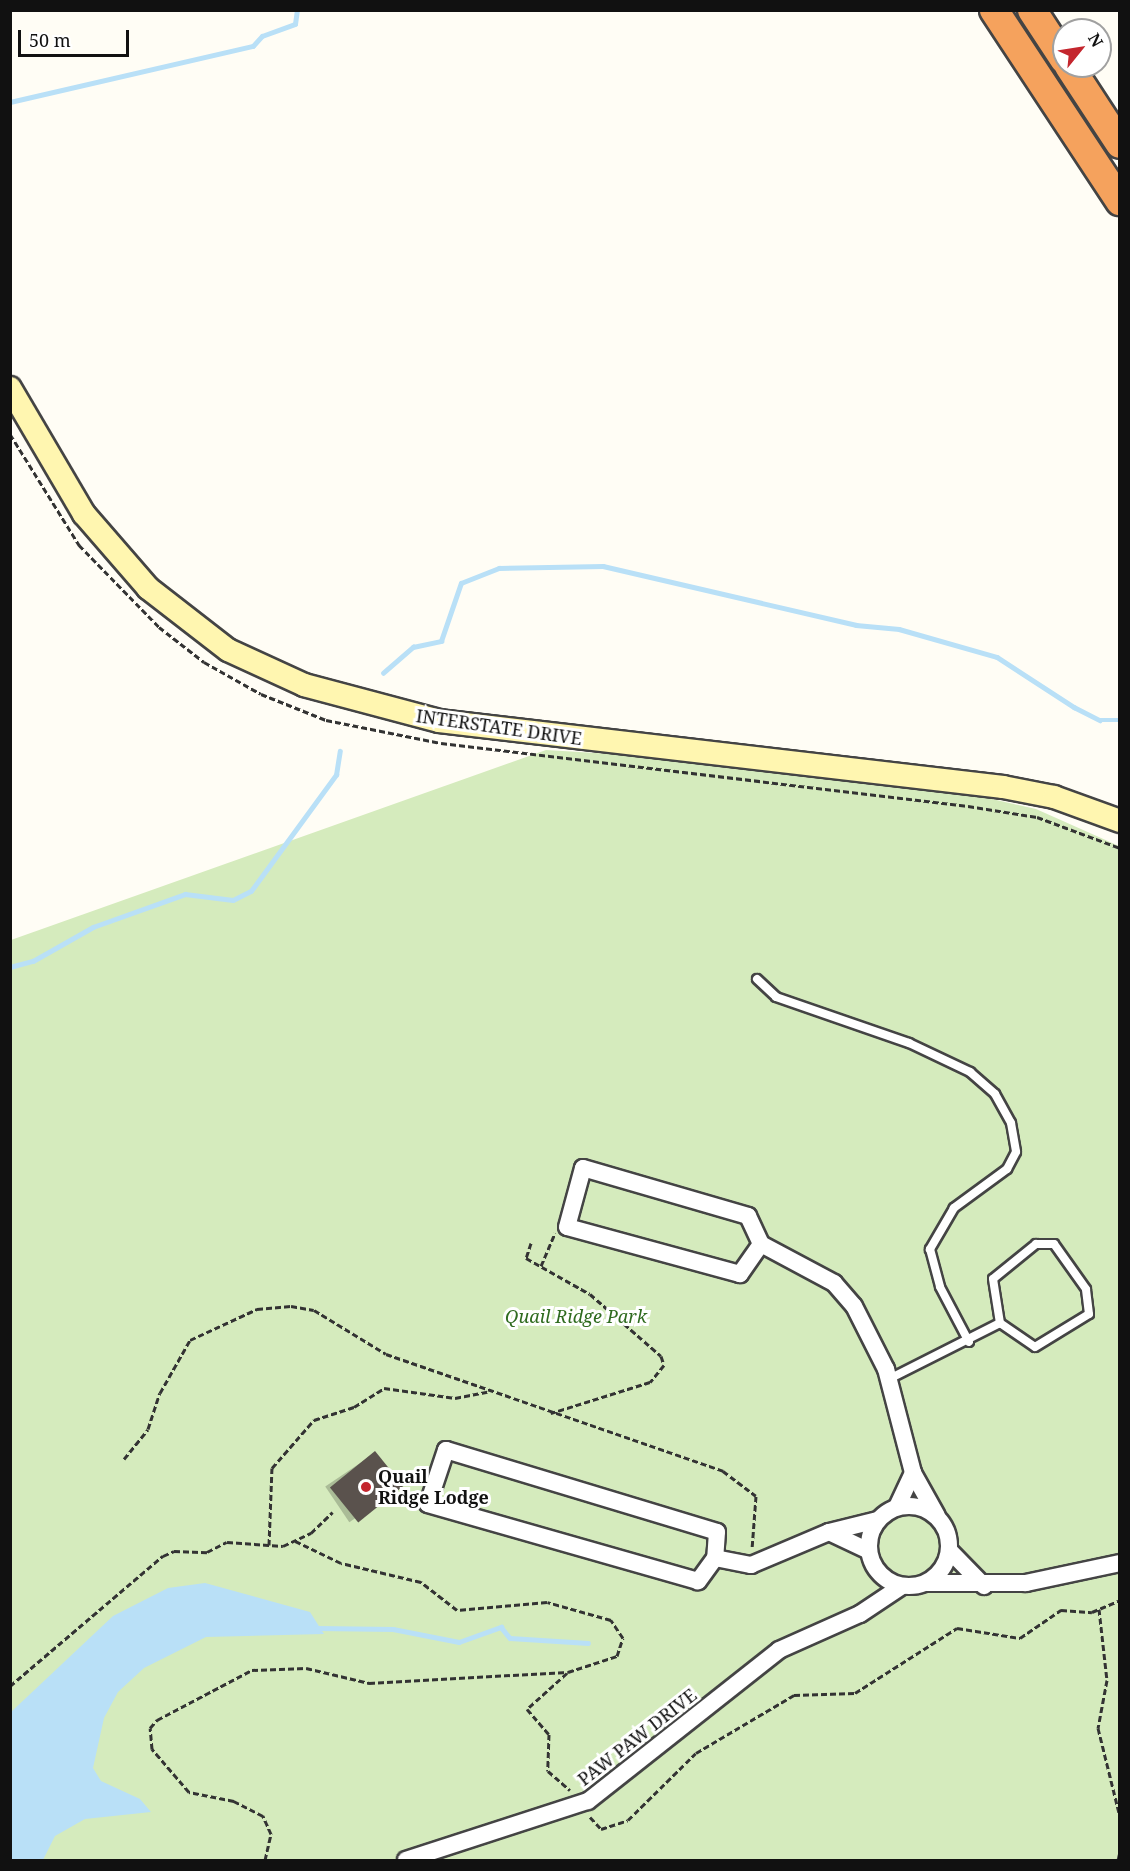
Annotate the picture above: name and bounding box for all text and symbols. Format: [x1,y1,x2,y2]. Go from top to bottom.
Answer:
scale bar [21,18,132,56]
north arrow [1052,18,1112,78]
text: 50 m [29,28,71,52]
text: N [1083,29,1109,51]
street label: INTERSTATE DRIVE [415,705,583,749]
park label: Quail Ridge Park [505,1305,647,1327]
place label: Quail Ridge Lodge [378,1466,489,1508]
marker: Quail Ridge Lodge [359,1480,373,1494]
street label: PAW PAW DRIVE [573,1684,701,1790]

